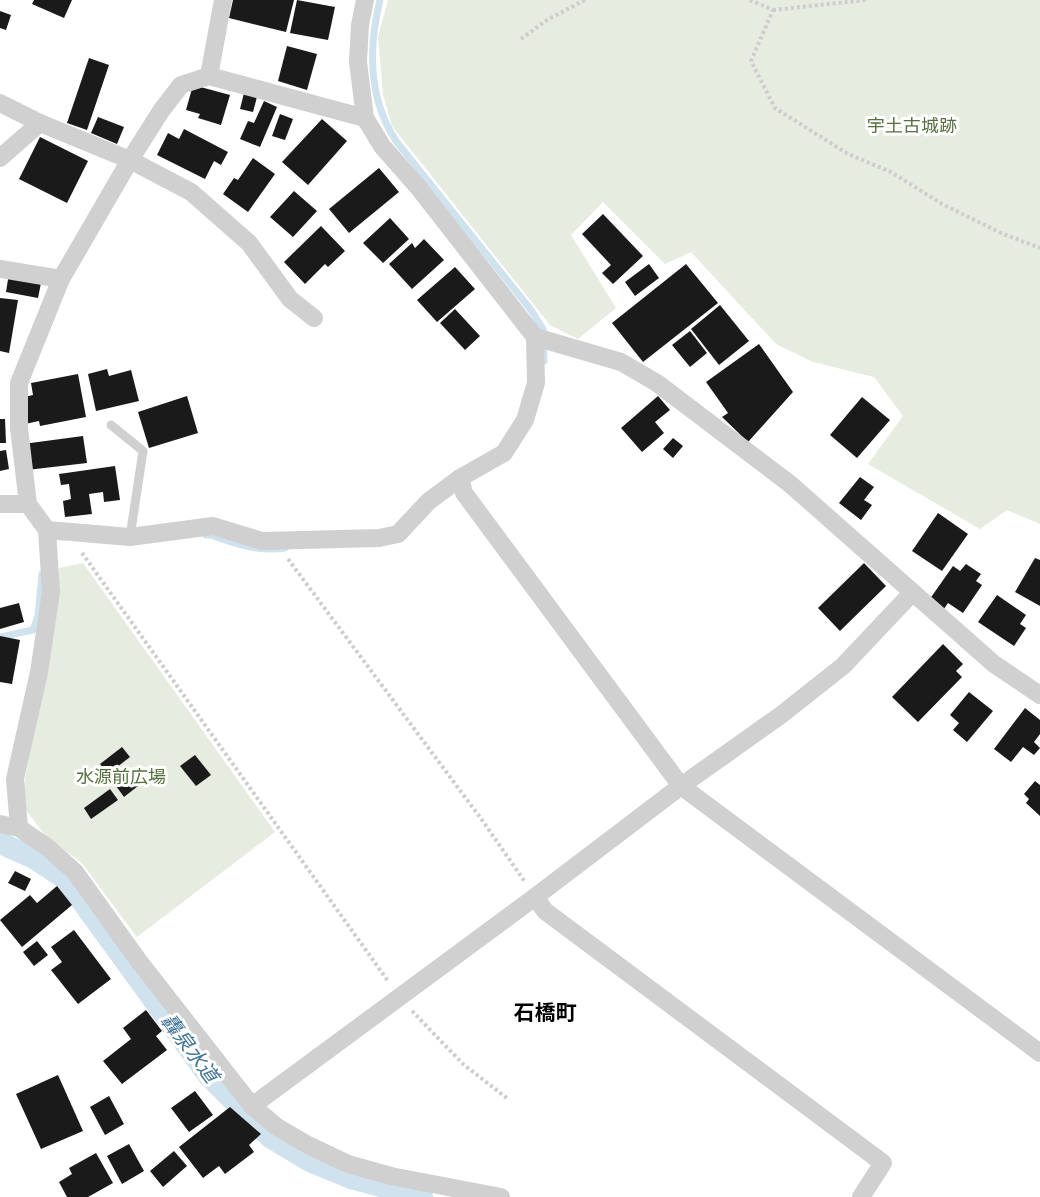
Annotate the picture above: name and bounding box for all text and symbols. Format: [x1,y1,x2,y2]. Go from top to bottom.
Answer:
park label: 宇土古城跡 [867,114,957,137]
park label: 水源前広場 [76,765,166,788]
district label: 石橋町 [514,999,577,1026]
water label: 轟泉水道 [156,1008,226,1090]

